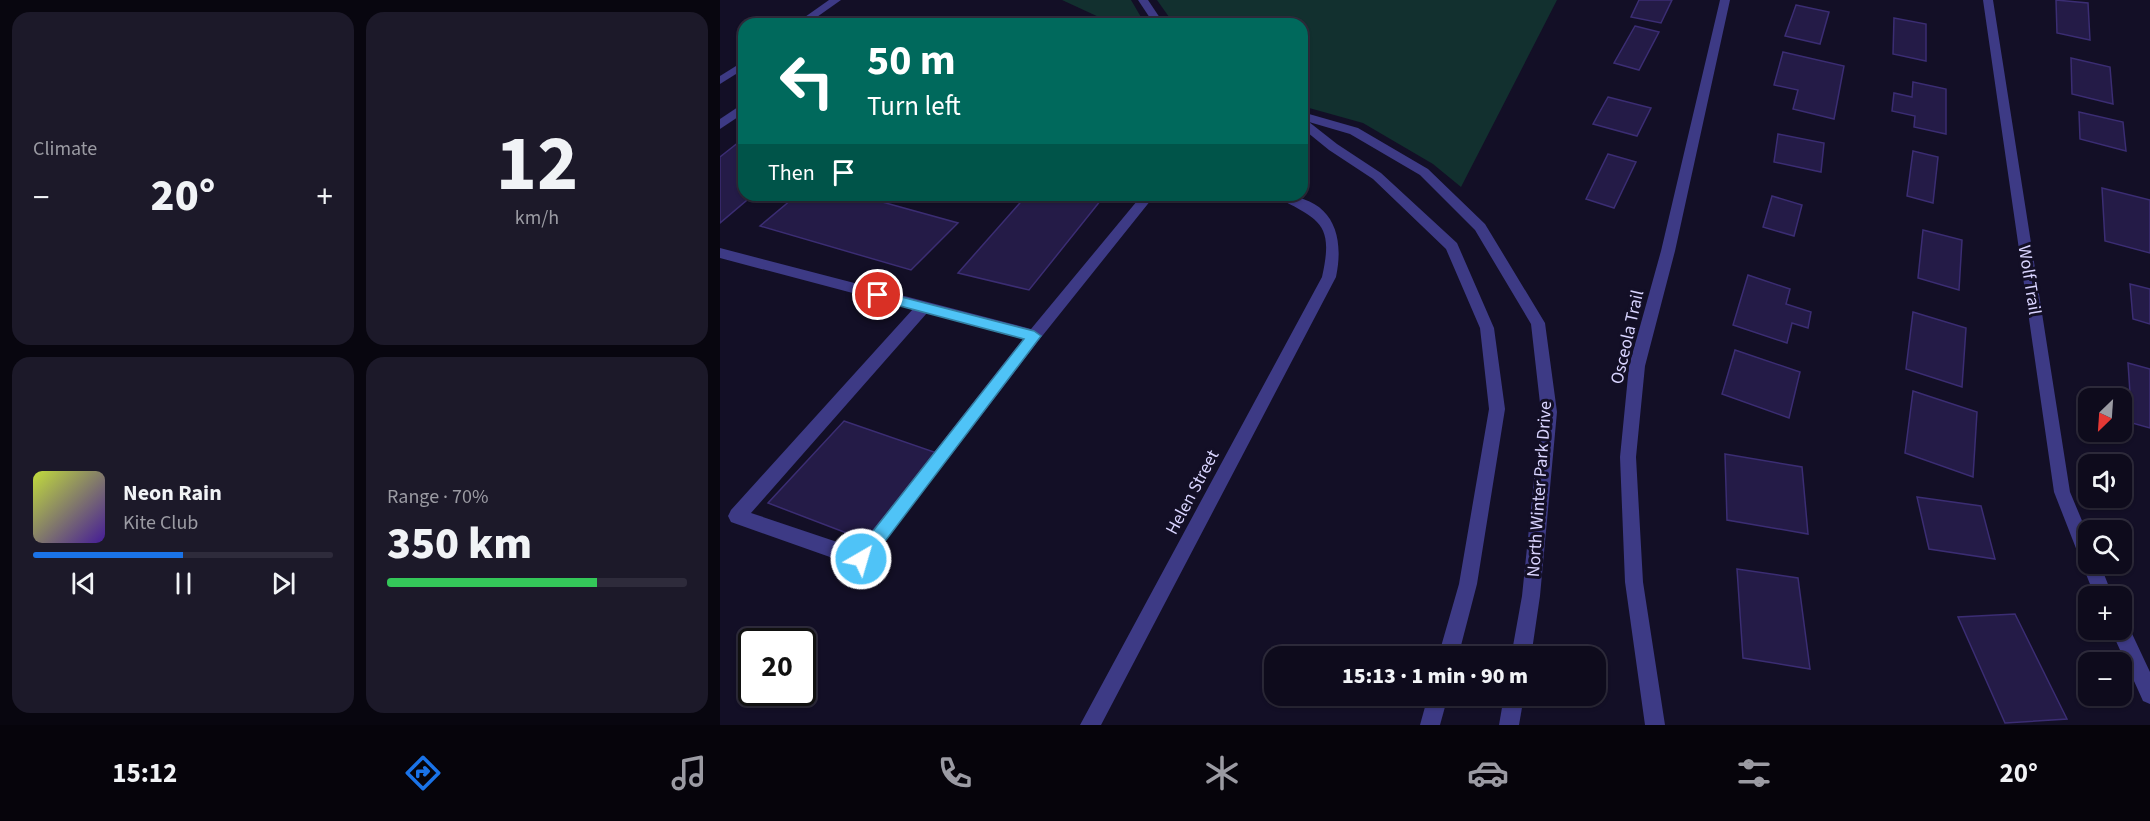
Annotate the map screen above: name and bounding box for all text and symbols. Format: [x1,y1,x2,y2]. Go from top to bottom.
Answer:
text: 50 m [867,31,956,91]
icon: left [768,42,846,120]
text: Turn left [867,87,961,126]
text: 12 [496,109,578,220]
text: Climate [33,135,97,163]
icon: arrive [827,156,860,189]
text: Then [768,157,815,189]
text: 20° [151,164,215,228]
text: − [33,174,49,221]
text: + [317,174,333,221]
text: km/h [515,204,559,232]
street label: Wolf Trail [2012,244,2047,317]
pin [852,269,903,320]
icon: arrive [861,278,894,311]
street label: Osceola Trail [1605,288,1650,387]
north arrow [2078,388,2132,442]
map controls [2078,388,2132,706]
street label: North Winter Park Drive [1521,400,1558,578]
street label: Helen Street [1160,445,1225,539]
button: sound [2078,454,2132,508]
text: Neon Rain [123,477,222,509]
text: Range · 70% [387,483,488,511]
text: Kite Club [123,509,198,537]
text: 350 km [387,512,532,576]
button: search [2078,520,2132,574]
position arrow [829,527,893,591]
icon: previous [67,567,100,600]
icon: pause [167,567,200,600]
icon: next [267,567,300,600]
button: + [2078,586,2132,640]
speed limit sign: 20 [738,628,816,706]
button: − [2078,652,2132,706]
text: 15:13 · 1 min · 90 m [1342,660,1528,692]
icon: directions [402,752,444,794]
icon: music [668,752,710,794]
icon: phone [934,752,976,794]
icon: climate [1201,752,1243,794]
icon: car [1467,752,1509,794]
icon: filters [1733,752,1775,794]
text: 15:12 [112,754,177,793]
text: 20° [1999,754,2038,793]

